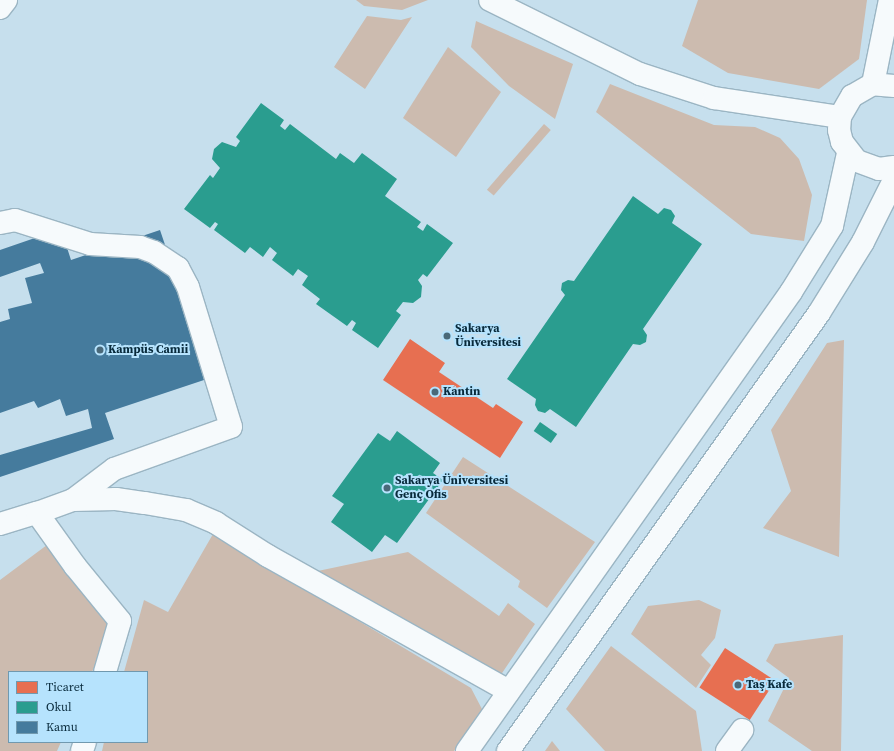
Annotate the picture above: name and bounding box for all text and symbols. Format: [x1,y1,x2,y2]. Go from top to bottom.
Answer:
place label: Sakarya Üniversitesi [455,322,521,350]
marker: Sakarya Üniversitesi [442,331,452,341]
place label: Kampüs Camii [108,343,188,357]
marker: Kampüs Camii [95,345,105,355]
place label: Kantin [443,385,480,399]
marker: Kantin [430,387,440,397]
place label: Sakarya Üniversitesi Genç Ofis [395,474,508,502]
marker: Sakarya Üniversitesi Genç Ofis [382,483,392,493]
legend [8,671,148,743]
place label: Taş Kafe [746,678,792,692]
text: Ticaret [46,679,84,695]
marker: Taş Kafe [733,680,743,690]
text: Okul [46,699,72,715]
text: Kamu [46,719,78,735]

